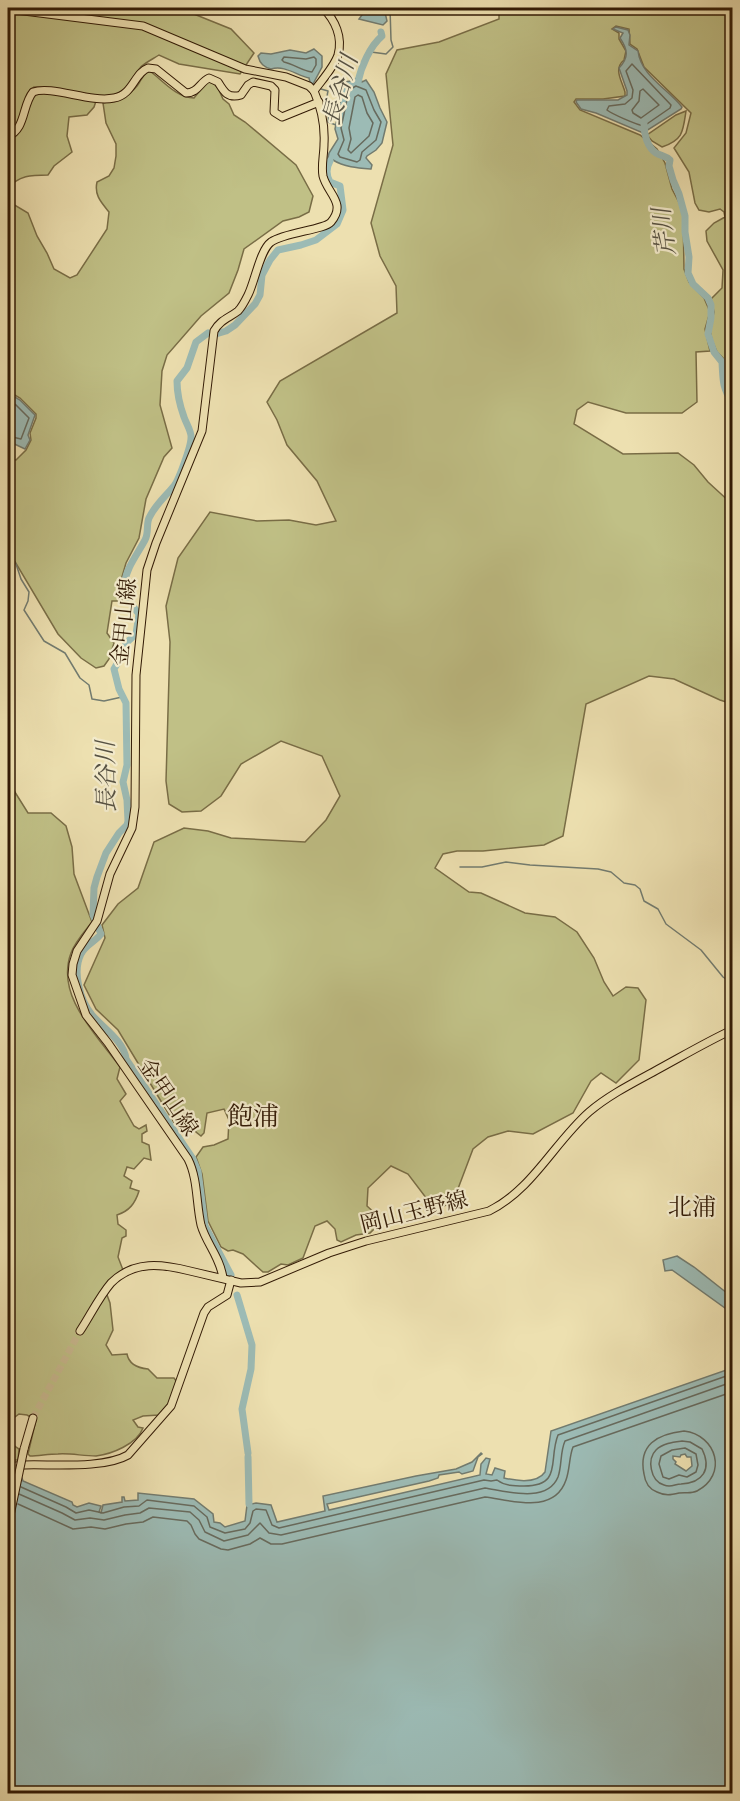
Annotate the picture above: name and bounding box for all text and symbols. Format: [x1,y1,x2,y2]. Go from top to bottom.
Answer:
water label: 長谷川 [315,48,366,129]
water label: 芹川 [645,203,683,258]
street label: 金甲山線 [104,577,144,667]
water label: 長谷川 [89,738,123,813]
street label: 金甲山線 [131,1052,205,1142]
district label: 飽浦 [227,1099,279,1134]
street label: 岡山玉野線 [357,1184,471,1240]
district label: 北浦 [668,1191,716,1223]

